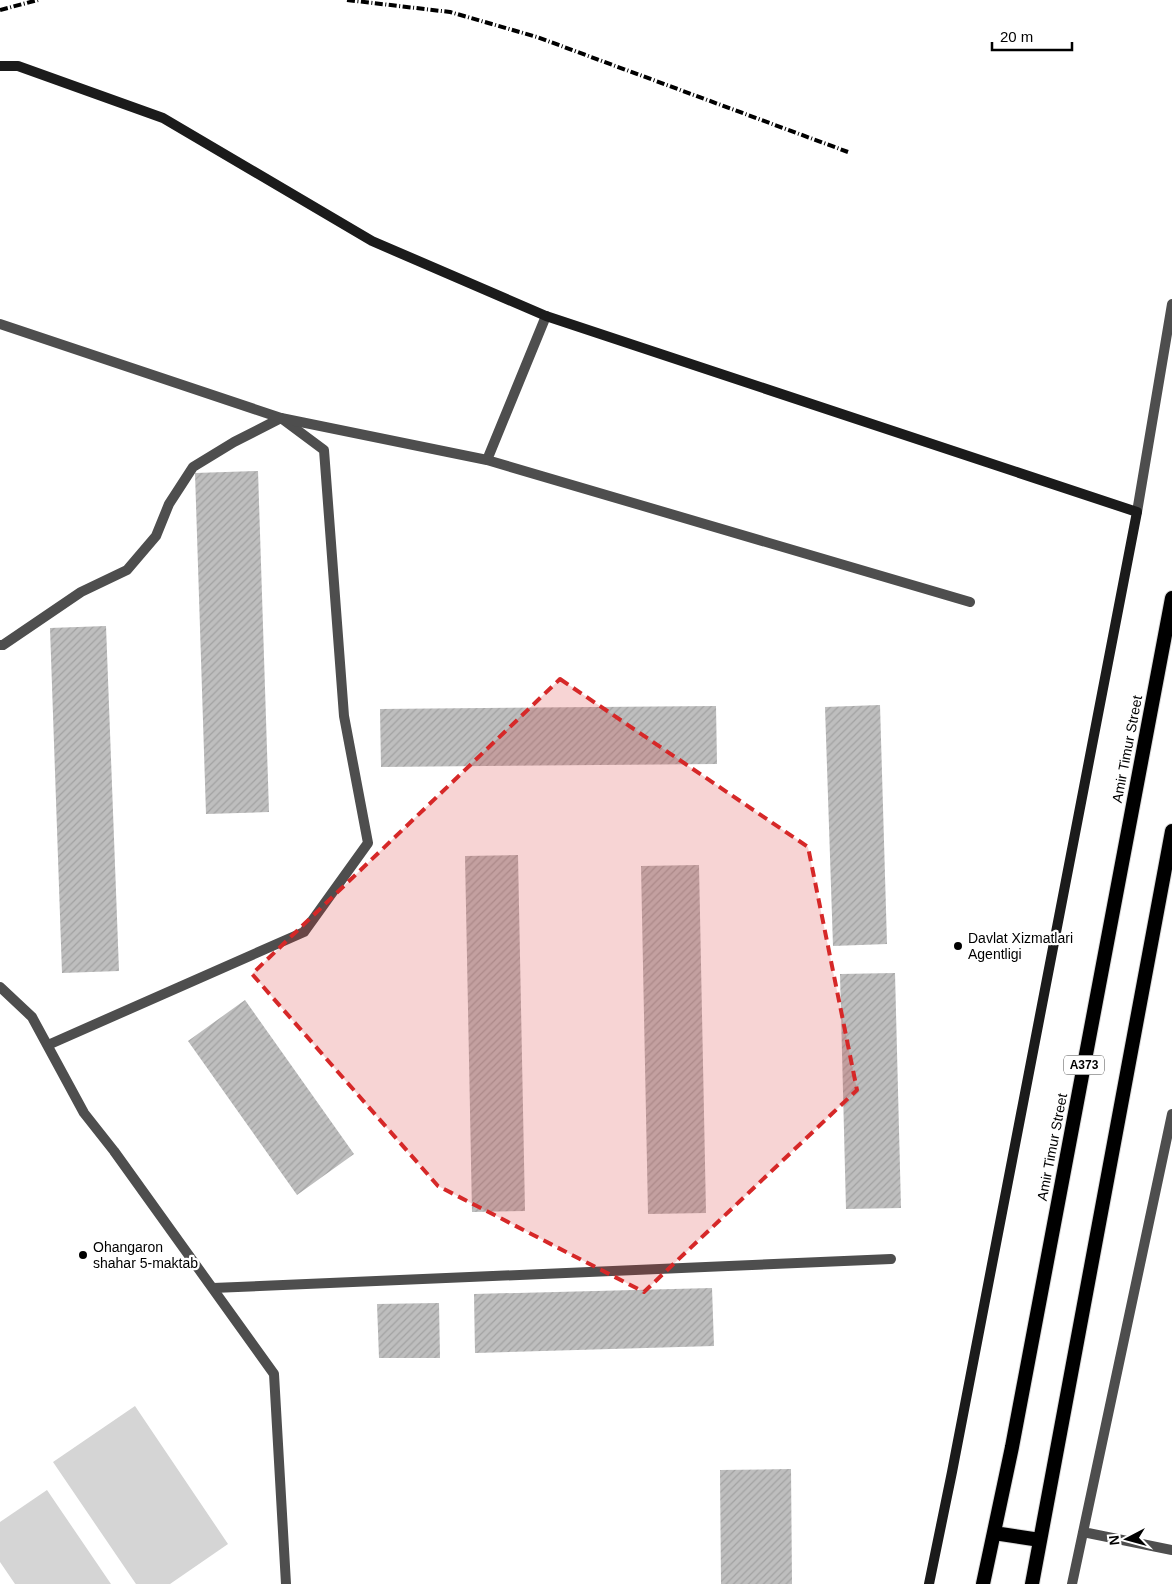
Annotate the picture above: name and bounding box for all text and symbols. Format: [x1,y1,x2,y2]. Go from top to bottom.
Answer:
scale bar [992,20,1072,52]
text: 20 m [1000,28,1033,45]
street label: Amir Timur Street [1109,694,1145,804]
place label: Davlat Xizmatlari Agentligi [968,930,1073,962]
marker: Davlat Xizmatlari Agentligi [952,940,964,952]
road number: A373 [1064,1056,1104,1074]
street label: Amir Timur Street [1034,1092,1070,1202]
place label: Ohangaron shahar 5-maktab [93,1239,198,1271]
marker: Ohangaron shahar 5-maktab [77,1249,89,1261]
north arrow [1102,1514,1152,1564]
text: N [1106,1534,1123,1546]

